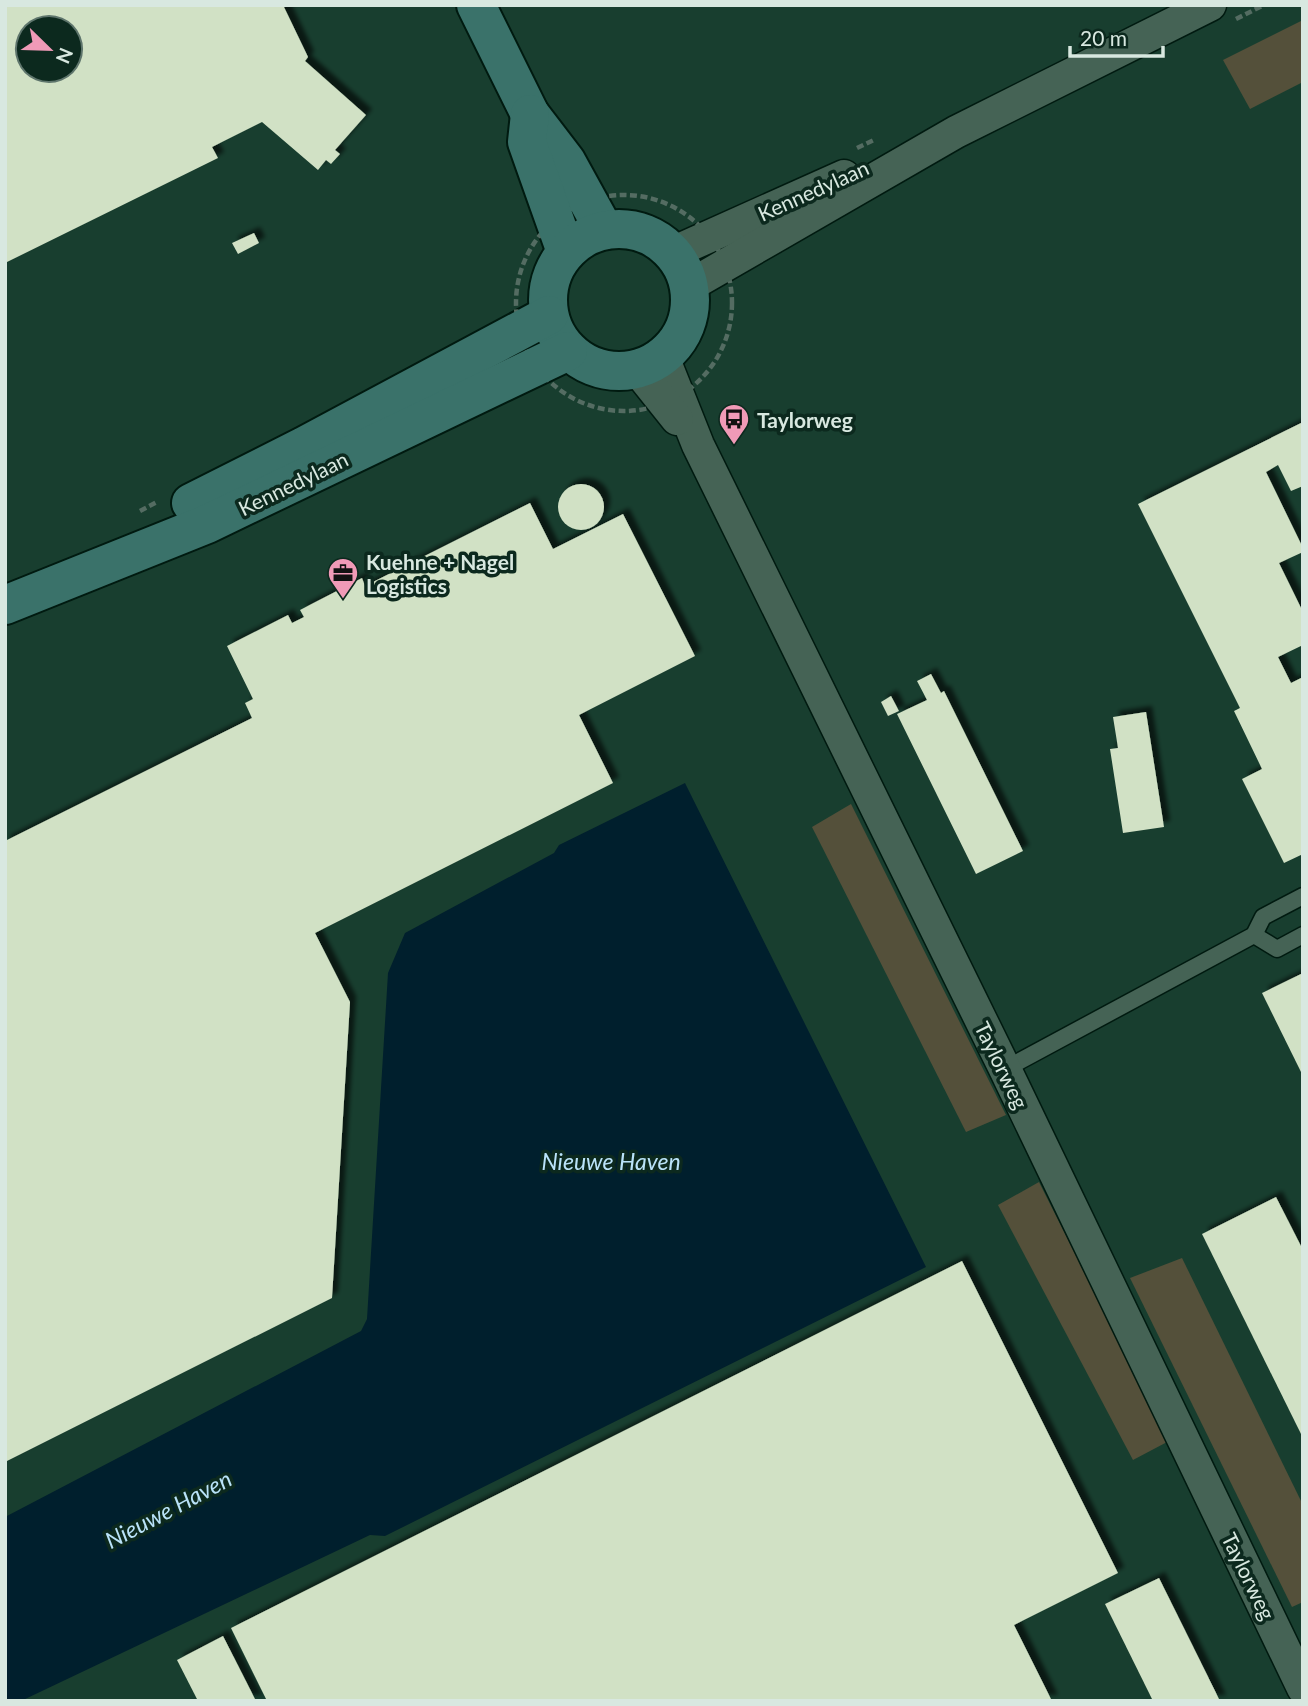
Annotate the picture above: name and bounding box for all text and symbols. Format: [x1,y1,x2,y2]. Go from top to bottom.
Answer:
north arrow [14,14,84,84]
scale bar [1070,14,1163,58]
text: 20 m [1080,25,1127,50]
text: N [52,45,79,67]
street label: Kennedylaan [754,154,872,226]
bus stop icon: Taylorweg [717,402,751,446]
place label: Taylorweg [757,407,853,432]
street label: Kennedylaan [234,446,352,520]
place label: Kuehne + Nagel Logistics [366,549,514,598]
office icon: Kuehne + Nagel Logistics [326,556,360,600]
street label: Taylorweg [970,1017,1034,1113]
water label: Nieuwe Haven [541,1147,681,1175]
water label: Nieuwe Haven [100,1464,236,1554]
street label: Taylorweg [1217,1528,1281,1624]

